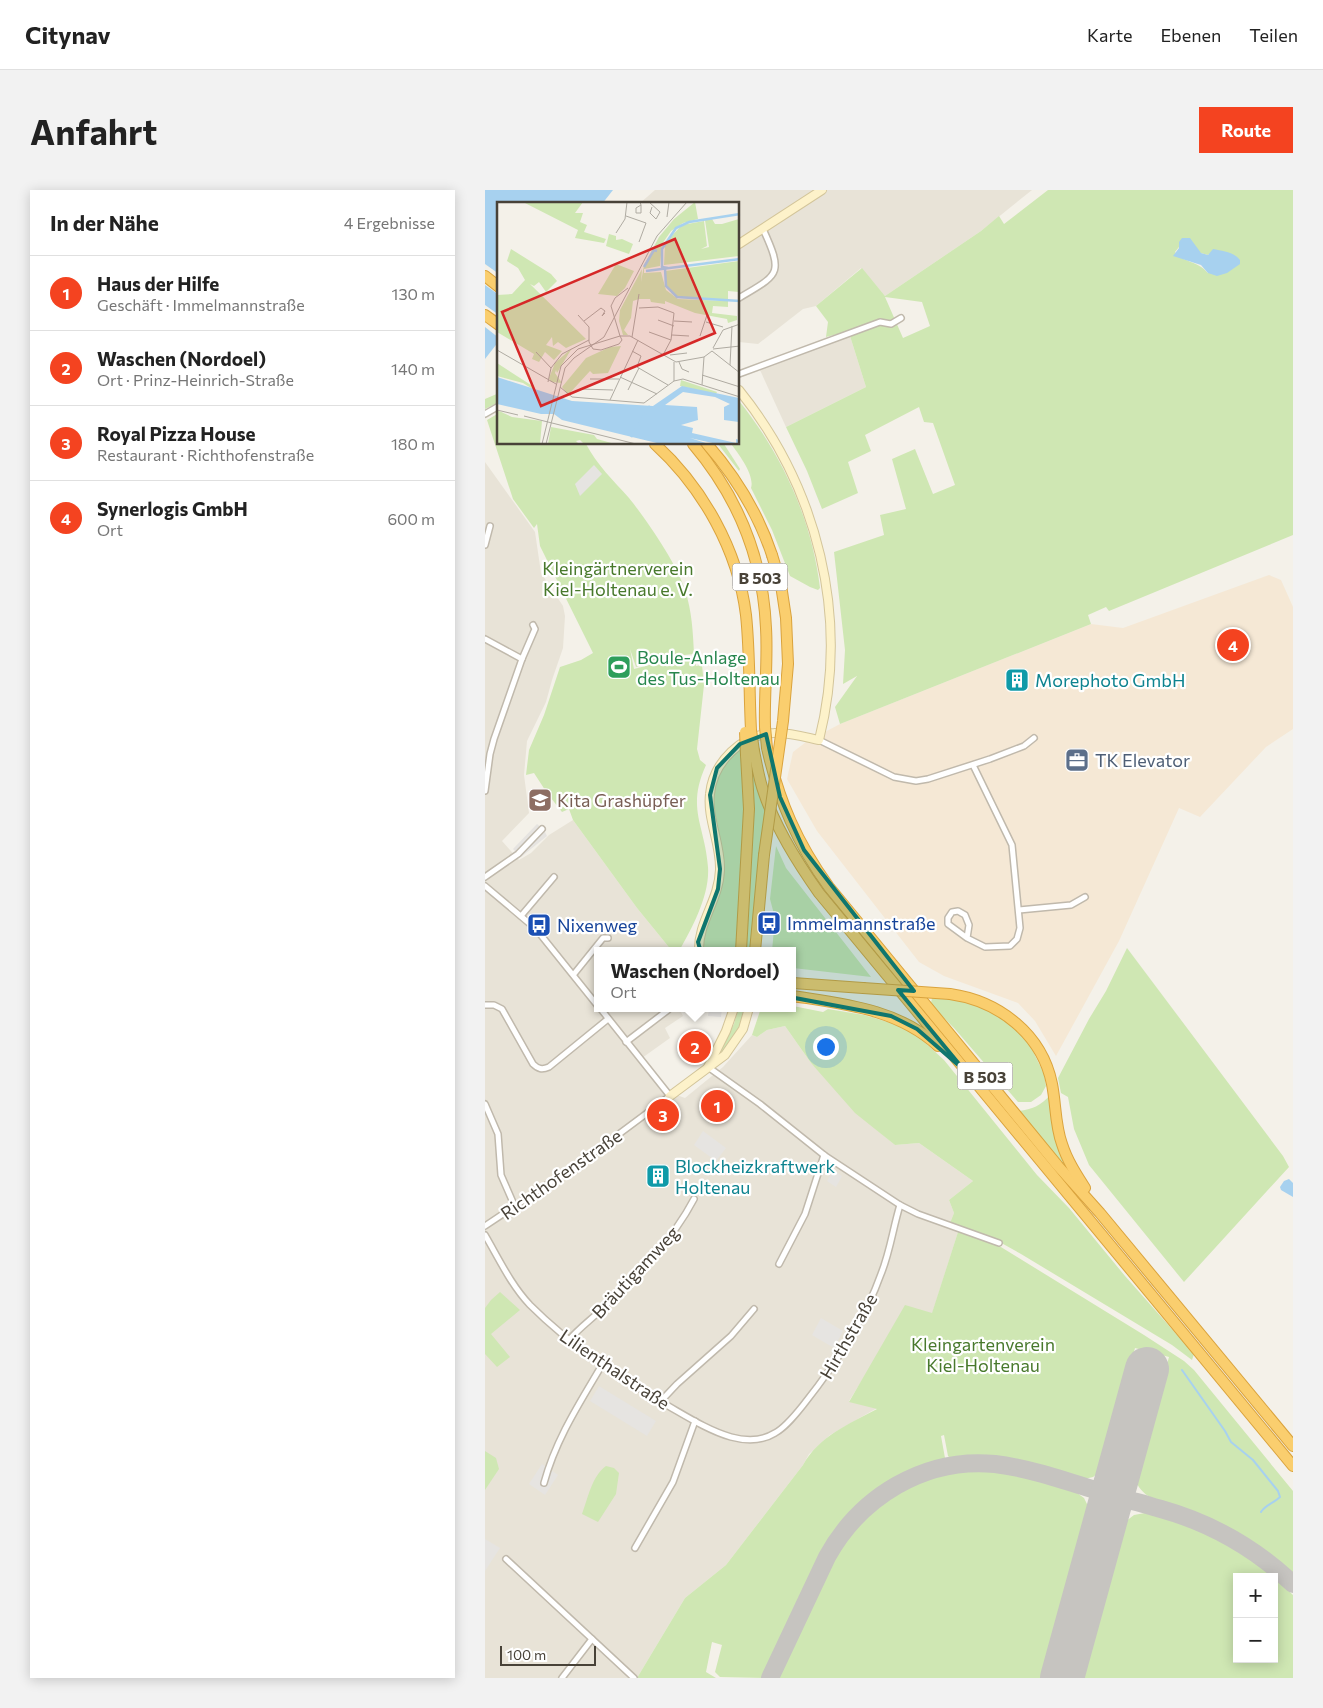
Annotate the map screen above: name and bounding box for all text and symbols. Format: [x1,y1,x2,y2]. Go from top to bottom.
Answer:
text: Citynav [25,20,111,49]
text: Karte [1087,24,1132,46]
text: Ebenen [1160,24,1221,46]
text: Teilen [1249,24,1298,46]
button: Route [1199,107,1293,153]
text: Anfahrt [30,109,157,152]
inset map [497,202,740,445]
text: In der Nähe [50,210,159,235]
text: 4 Ergebnisse [344,213,435,232]
text: Haus der Hilfe [97,272,219,295]
text: 1 [62,284,70,303]
text: 130 m [392,284,435,303]
text: Geschäft · Immelmannstraße [97,295,305,314]
text: Waschen (Nordoel) [97,347,266,370]
text: 2 [61,359,71,378]
text: 140 m [391,359,435,378]
text: Ort · Prinz-Heinrich-Straße [97,370,294,389]
text: Royal Pizza House [97,422,256,445]
text: 3 [61,434,71,453]
text: 180 m [391,434,435,453]
text: Restaurant · Richthofenstraße [97,445,314,464]
text: Synerlogis GmbH [97,497,248,520]
text: 4 [61,509,71,528]
text: 600 m [387,509,435,528]
text: Ort [97,520,123,539]
park label: Kleingärtnerverein Kiel-Holtenau e. V. [542,557,694,600]
road number: B 503 [733,564,787,591]
pin: 4 [1217,626,1249,664]
place label: Boule-Anlage des Tus-Holtenau [637,646,780,689]
sports icon: Boule-Anlage des Tus-Holtenau [606,654,632,680]
building icon: Morephoto GmbH [1004,667,1030,693]
place label: Morephoto GmbH [1035,669,1185,691]
office icon: TK Elevator [1064,747,1090,773]
place label: TK Elevator [1095,749,1190,771]
school or university icon: Kita Grashüpfer [527,787,553,813]
place label: Kita Grashüpfer [557,789,686,811]
bus stop icon: Immelmannstraße [756,910,782,936]
bus stop icon: Nixenweg [526,912,552,938]
place label: Immelmannstraße [787,912,936,934]
place label: Nixenweg [557,914,638,936]
popup [594,947,796,1012]
text: Waschen (Nordoel) [611,959,780,982]
text: Ort [611,982,637,1001]
pin: 2 [679,1028,711,1066]
your location [813,1034,839,1060]
road number: B 503 [957,1062,1013,1089]
pin: 1 [701,1087,733,1125]
pin: 3 [647,1096,679,1134]
street label: Richthofenstraße [496,1124,626,1224]
place label: Blockheizkraftwerk Holtenau [675,1155,835,1198]
building icon: Blockheizkraftwerk Holtenau [645,1163,671,1189]
street label: Bräutigamweg [587,1221,683,1323]
street label: Hirthstraße [815,1289,881,1383]
street label: Lilienthalstraße [556,1324,674,1414]
park label: Kleingartenverein Kiel-Holtenau [911,1333,1055,1376]
map controls [1233,1573,1278,1663]
button: + [1233,1573,1278,1618]
button: − [1233,1618,1278,1663]
scale bar [500,1643,596,1666]
text: 100 m [507,1646,546,1663]

